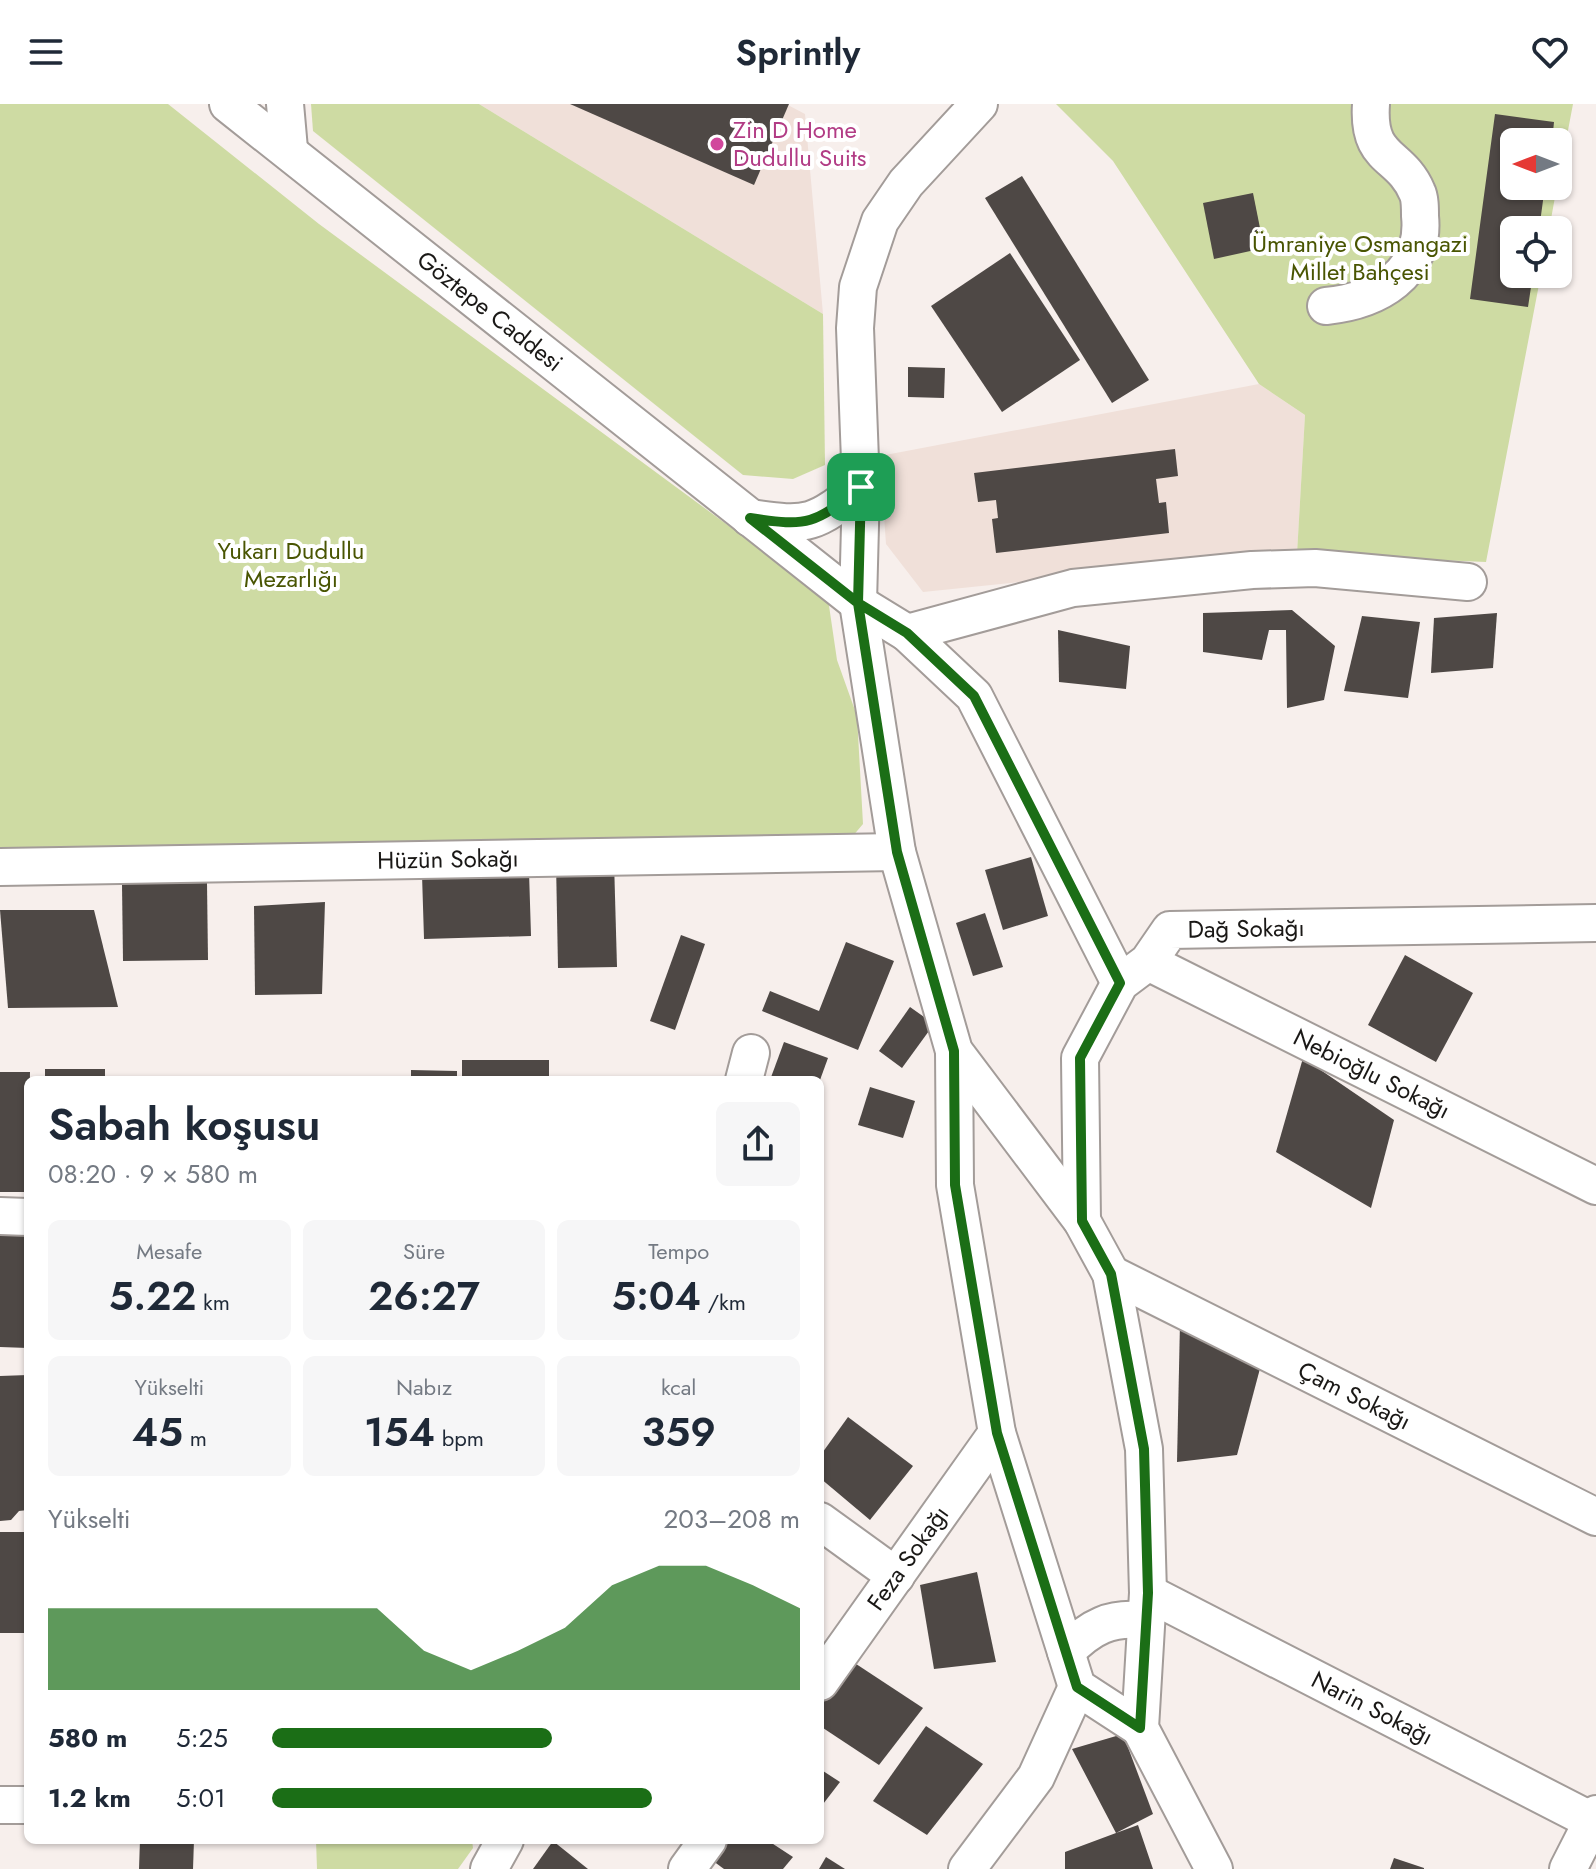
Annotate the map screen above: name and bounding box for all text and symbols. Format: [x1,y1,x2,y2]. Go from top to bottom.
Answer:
text: Sprintly [736,26,860,78]
icon: menu [24,30,68,74]
icon: heart [1528,30,1572,74]
place label: Zin D Home Dudullu Suits [733,112,866,175]
north arrow [1500,128,1572,200]
map controls [1500,128,1572,288]
marker: Zin D Home Dudullu Suits [708,135,726,153]
button: locate [1500,216,1572,288]
park label: Ümraniye Osmangazi Millet Bahçesi [1252,226,1468,289]
street label: Göztepe Caddesi [410,242,571,380]
pin [827,453,895,521]
icon: arrive [839,465,883,509]
park label: Yukarı Dudullu Mezarlığı [218,533,364,596]
street label: Hüzün Sokağı [377,840,519,878]
street label: Dağ Sokağı [1187,910,1305,947]
street label: Nebioğlu Sokağı [1287,1019,1456,1127]
text: Sabah koşusu [48,1093,320,1157]
button: share [716,1102,800,1186]
text: 08:20 · 9 × 580 m [48,1155,258,1193]
text: Mesafe [136,1235,202,1267]
text: Süre [403,1235,445,1267]
text: Tempo [648,1235,709,1267]
text: 5.22 [109,1267,196,1325]
text: 26:27 [368,1267,480,1325]
text: 5:04 [611,1267,701,1325]
text: km [196,1286,230,1318]
text: /km [701,1286,746,1318]
street label: Çam Sokağı [1292,1352,1417,1438]
text: Yükselti [134,1371,204,1403]
text: Nabız [396,1371,452,1403]
text: kcal [661,1371,696,1403]
text: 45 [132,1403,183,1461]
text: 154 [364,1403,435,1461]
text: 359 [642,1403,716,1461]
text: m [183,1422,207,1454]
text: bpm [435,1422,484,1454]
street label: Feza Sokağı [858,1498,957,1617]
text: Yükselti [48,1500,131,1538]
text: 203–208 m [663,1500,800,1538]
street label: Narin Sokağı [1305,1662,1439,1754]
text: 580 m [48,1719,127,1757]
text: 5:25 [176,1719,228,1757]
text: 1.2 km [48,1779,131,1817]
text: 5:01 [176,1779,226,1817]

